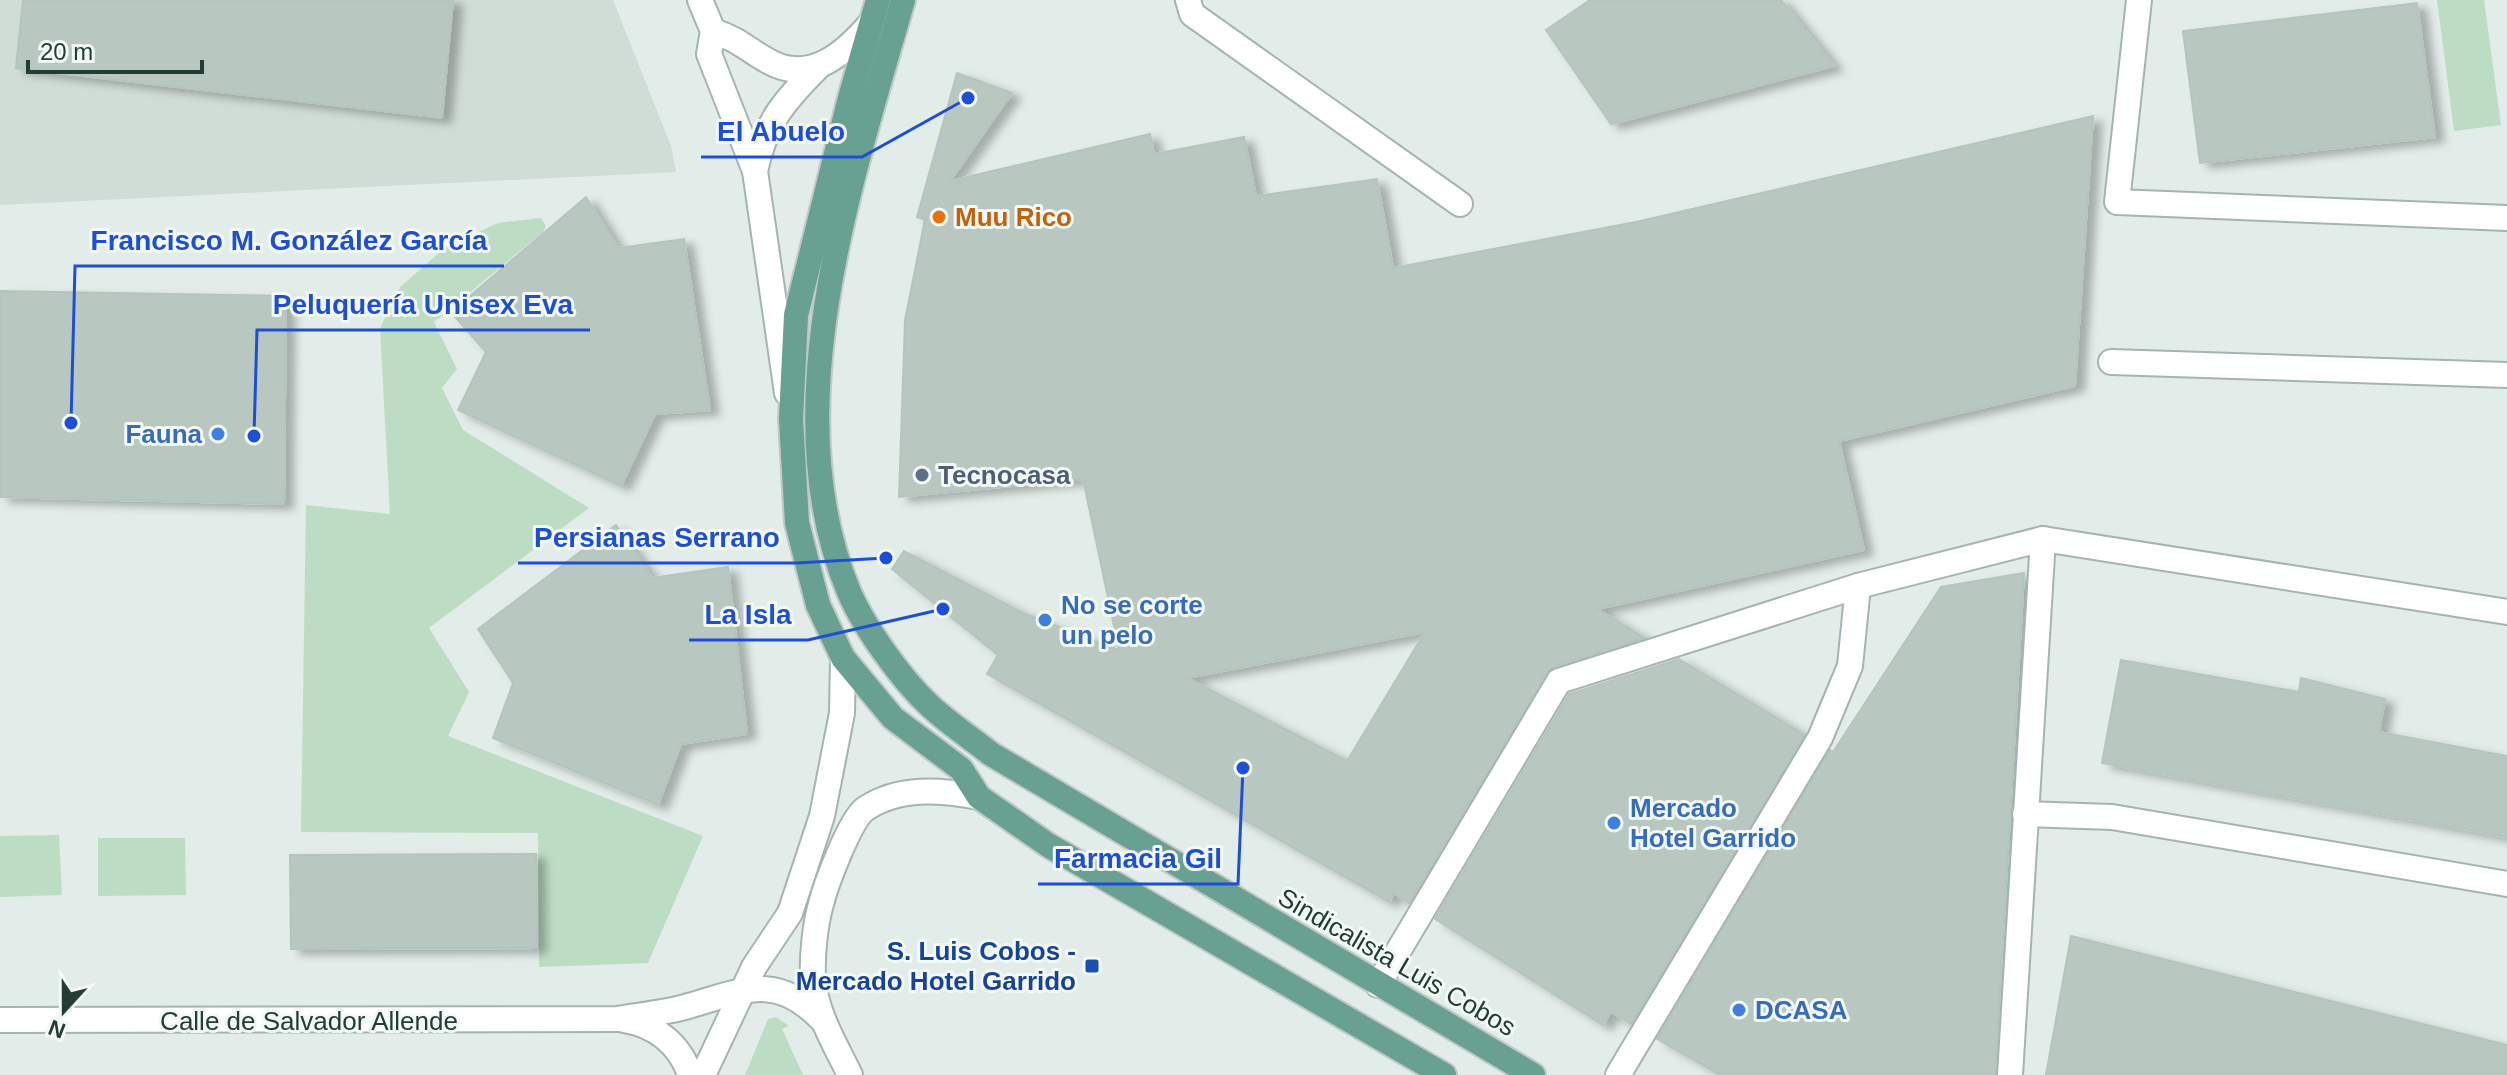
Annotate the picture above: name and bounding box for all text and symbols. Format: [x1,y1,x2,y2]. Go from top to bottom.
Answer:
scale bar [28,24,202,74]
text: 20 m [40,38,93,65]
callout: El Abuelo [701,105,862,157]
text: El Abuelo [717,116,845,147]
place label: Muu Rico [955,202,1072,232]
marker: Muu Rico [930,208,948,226]
callout: Francisco M. González García [75,214,504,266]
text: Francisco M. González García [91,225,488,256]
callout: Peluquería Unisex Eva [257,278,590,330]
text: Peluquería Unisex Eva [273,289,574,320]
place label: Fauna [125,419,203,449]
marker: Fauna [209,425,227,443]
place label: Tecnocasa [938,460,1071,490]
marker: Tecnocasa [913,466,931,484]
callout: Persianas Serrano [518,511,796,563]
text: Persianas Serrano [534,522,780,553]
callout: La Isla [689,588,808,640]
place label: No se corte un pelo [1061,590,1203,650]
text: La Isla [704,599,792,630]
marker: No se corte un pelo [1036,611,1054,629]
place label: Mercado Hotel Garrido [1630,793,1796,853]
marker: Mercado Hotel Garrido [1605,814,1623,832]
callout: Farmacia Gil [1038,832,1238,884]
text: Farmacia Gil [1054,843,1222,874]
street label: Sindicalista Luis Cobos [1273,882,1521,1042]
place label: S. Luis Cobos - Mercado Hotel Garrido [796,936,1076,996]
marker: S. Luis Cobos - Mercado Hotel Garrido [1083,957,1101,975]
north arrow [24,971,104,1051]
place label: DCASA [1755,995,1848,1025]
marker: DCASA [1730,1001,1748,1019]
street label: Calle de Salvador Allende [160,1006,458,1036]
text: N [45,1015,69,1044]

